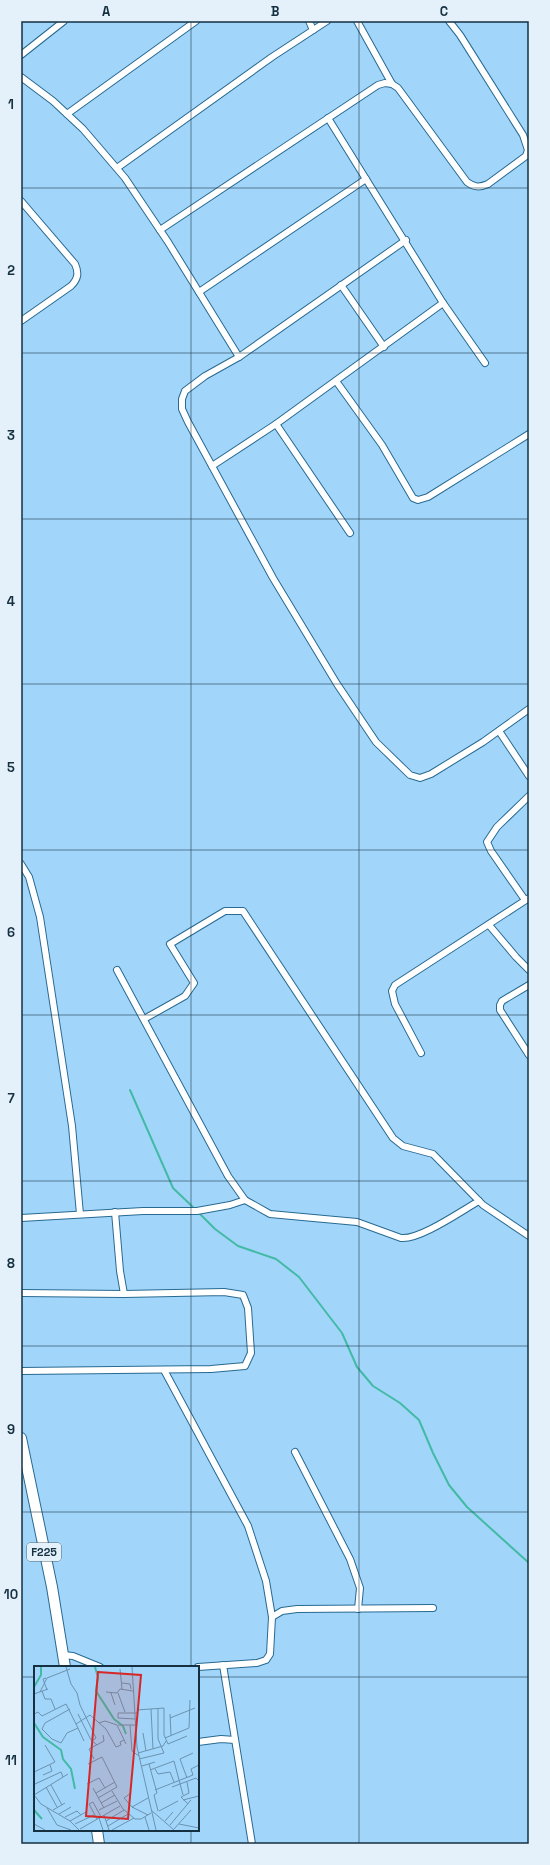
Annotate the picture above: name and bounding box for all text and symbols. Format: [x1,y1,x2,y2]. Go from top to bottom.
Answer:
text: A [102,3,111,20]
text: B [271,3,280,20]
text: C [440,3,448,20]
text: 1 [8,96,14,113]
text: 2 [7,262,15,279]
text: 3 [7,427,15,444]
text: 4 [7,593,15,610]
text: 5 [7,759,15,776]
text: 6 [7,924,15,941]
text: 7 [7,1090,15,1107]
text: 8 [7,1255,15,1272]
text: 9 [7,1421,15,1438]
road number: F225 [27,1543,61,1561]
text: 10 [4,1586,18,1603]
inset map [34,1666,199,1831]
text: 11 [5,1752,17,1769]

